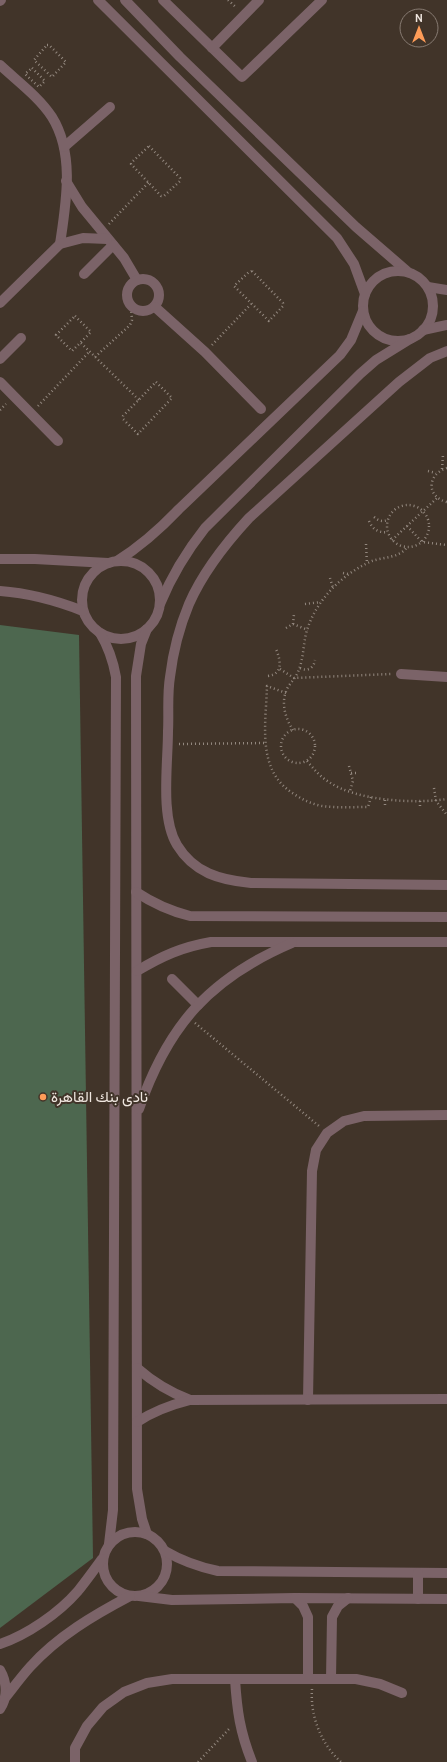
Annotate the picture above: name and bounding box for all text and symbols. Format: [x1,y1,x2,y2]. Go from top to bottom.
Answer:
north arrow [399,8,439,48]
text: N [415,11,423,25]
place label: نادى بنك القاهرة [51,1088,148,1107]
marker: نادى بنك القاهرة [38,1092,48,1102]

